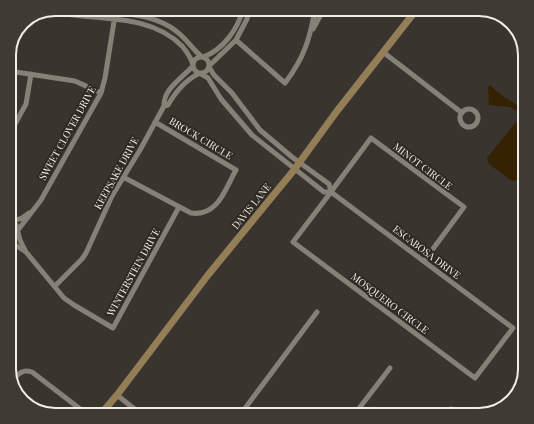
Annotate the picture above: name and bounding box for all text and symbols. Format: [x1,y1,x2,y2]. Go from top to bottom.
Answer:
street label: SWEET CLOVER DRIVE [35,83,99,183]
street label: BROCK CIRCLE [167,114,235,162]
street label: KEEPSAKE DRIVE [90,134,142,212]
street label: MINOT CIRCLE [391,139,455,193]
street label: DAVIS LANE [228,180,274,232]
street label: ESCABOSA DRIVE [390,222,464,282]
street label: WINTERSTEIN DRIVE [103,226,163,319]
street label: MOSQUERO CIRCLE [348,269,432,337]

